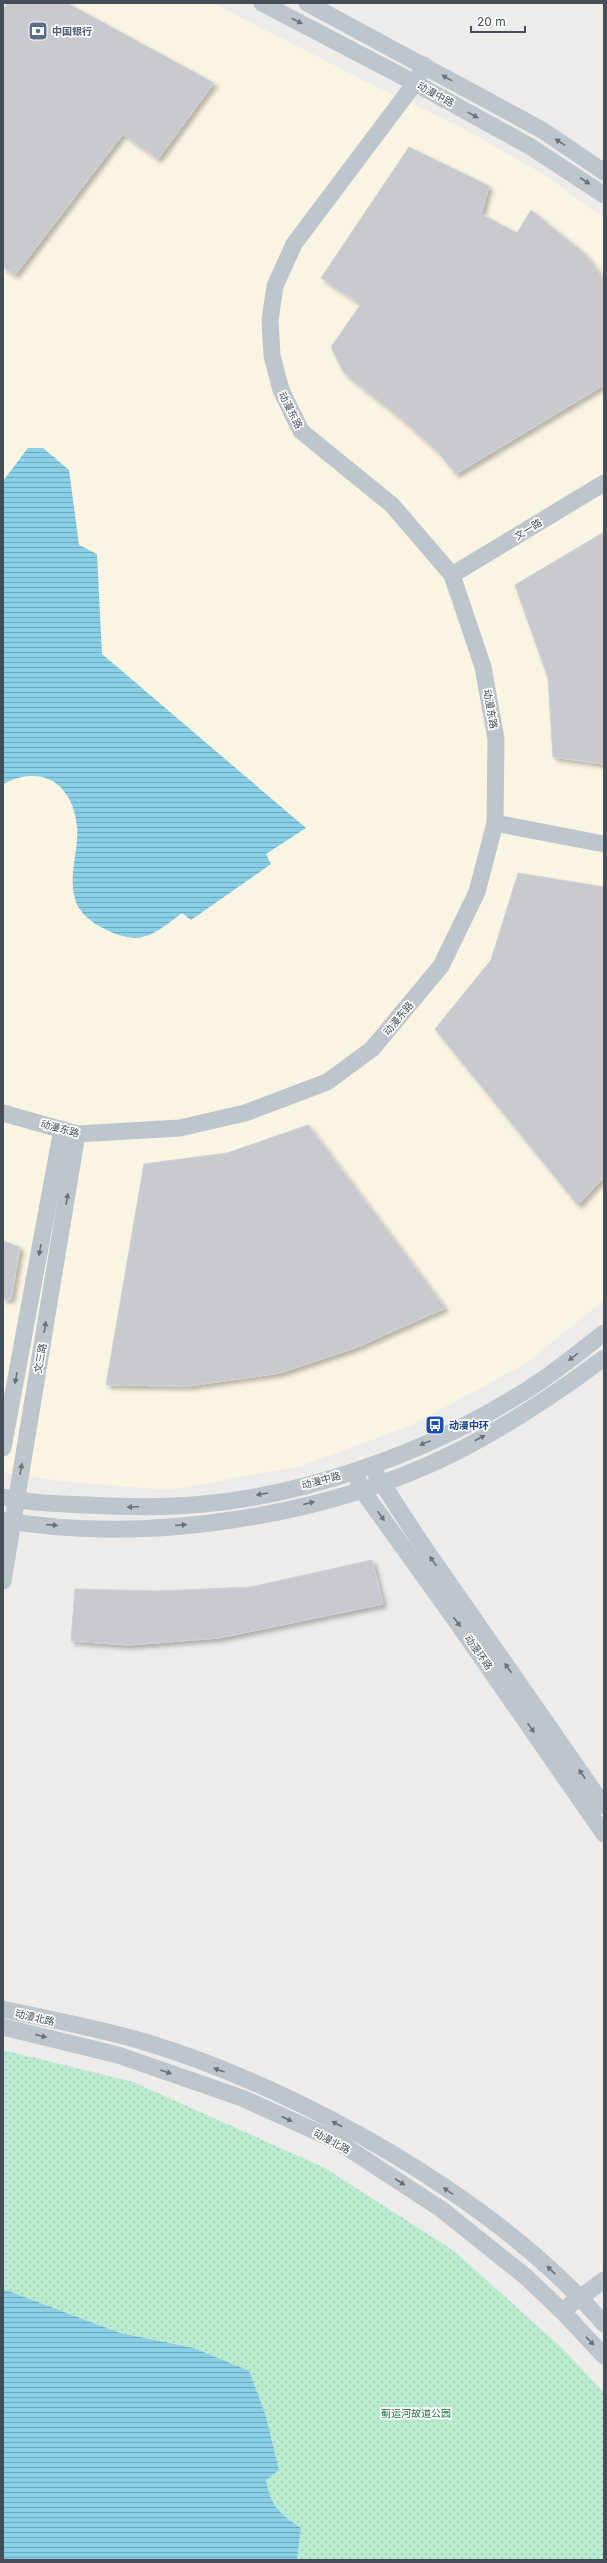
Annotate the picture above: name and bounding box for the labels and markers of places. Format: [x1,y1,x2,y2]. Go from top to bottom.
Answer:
bank icon: 中国银行 [27,20,49,42]
place label: 中国银行 [52,25,92,37]
bus stop icon: 动漫中环 [424,1414,446,1436]
place label: 动漫中环 [449,1419,489,1431]

